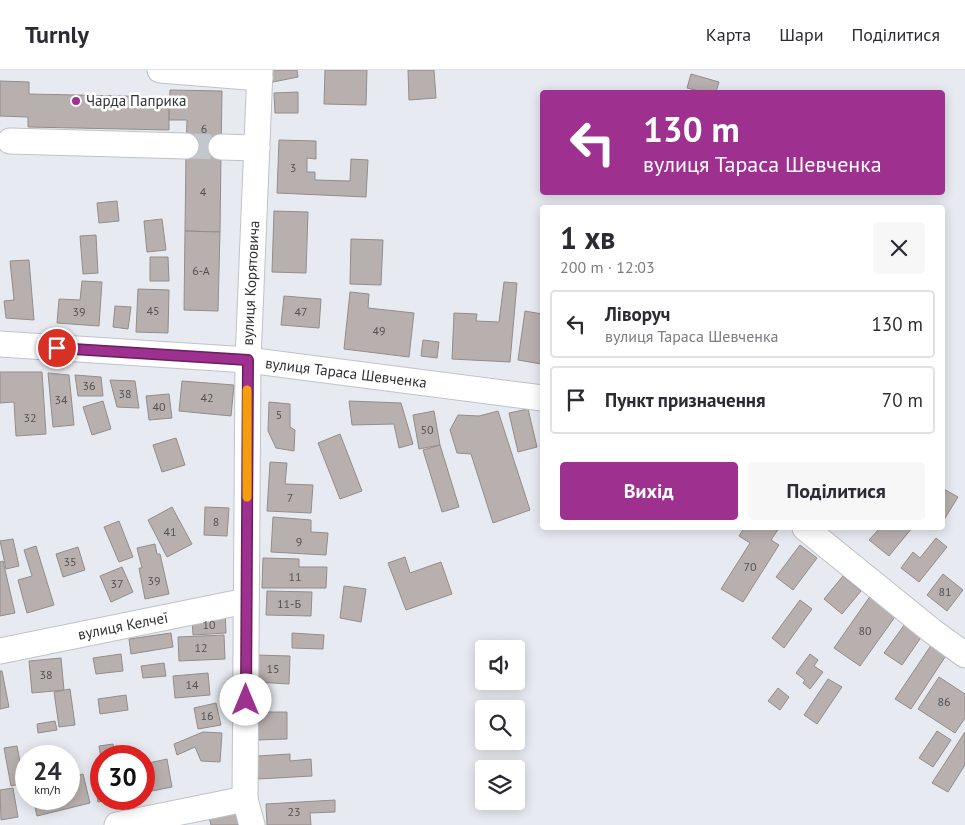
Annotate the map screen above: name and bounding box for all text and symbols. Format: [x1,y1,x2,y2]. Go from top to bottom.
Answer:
text: Turnly [25,19,89,50]
text: Карта [706,23,751,46]
text: Шари [779,23,823,46]
text: Поділитися [851,23,940,46]
place label: Чарда Паприка [86,91,186,110]
marker: Чарда Паприка [70,95,82,107]
text: 130 m [643,106,740,152]
icon: left [560,110,625,175]
house number: 6 [201,121,207,136]
text: вулиця Тараса Шевченка [643,150,882,178]
house number: 3 [290,160,296,175]
house number: 4 [200,184,207,199]
text: 1 хв [560,218,616,257]
street label: вулиця Корятовича [238,220,263,346]
button: close [873,222,925,274]
text: 200 m · 12:03 [560,257,655,277]
house number: 6-А [192,263,210,278]
text: Ліворуч [605,302,670,326]
house number: 45 [146,303,160,318]
house number: 39 [72,304,86,319]
house number: 47 [294,304,308,319]
icon: left [562,310,590,338]
text: 130 m [871,312,923,336]
house number: 49 [372,323,386,338]
text: вулиця Тараса Шевченка [605,326,779,346]
pin [36,327,78,369]
icon: arrive [43,334,71,362]
street label: вулиця Тараса Шевченка [264,353,428,392]
house number: 36 [82,378,96,393]
house number: 38 [118,386,132,401]
icon: arrive [562,386,590,414]
text: Пункт призначення [605,388,766,412]
text: 70 m [882,388,923,412]
house number: 42 [200,390,214,405]
house number: 34 [54,392,68,407]
house number: 40 [152,399,166,414]
house number: 5 [276,407,282,422]
house number: 32 [23,410,37,425]
house number: 50 [420,422,434,437]
button: Вихід [560,462,738,520]
button: Поділитися [748,462,925,520]
house number: 7 [287,490,293,505]
house number: 8 [213,514,219,529]
house number: 41 [163,524,177,539]
house number: 9 [296,534,302,549]
house number: 35 [63,554,77,569]
house number: 70 [743,559,757,574]
house number: 11 [288,569,302,584]
house number: 39 [147,573,161,588]
house number: 37 [110,576,124,591]
house number: 81 [938,584,952,599]
house number: 11-Б [277,596,301,611]
street label: вулиця Келчеї [76,607,170,644]
house number: 10 [202,617,216,632]
house number: 80 [858,623,872,638]
house number: 12 [194,640,208,655]
map controls [475,640,525,810]
button: sound [475,640,525,690]
house number: 15 [266,661,280,676]
house number: 38 [39,667,53,682]
position arrow [219,673,271,725]
house number: 14 [185,677,199,692]
house number: 86 [937,694,951,709]
button: search [475,700,525,750]
house number: 16 [200,708,214,723]
speed limit sign: 30 [90,745,155,810]
text: 24 [33,755,62,787]
button: layers [475,760,525,810]
text: km/h [34,782,61,797]
house number: 23 [287,804,301,819]

